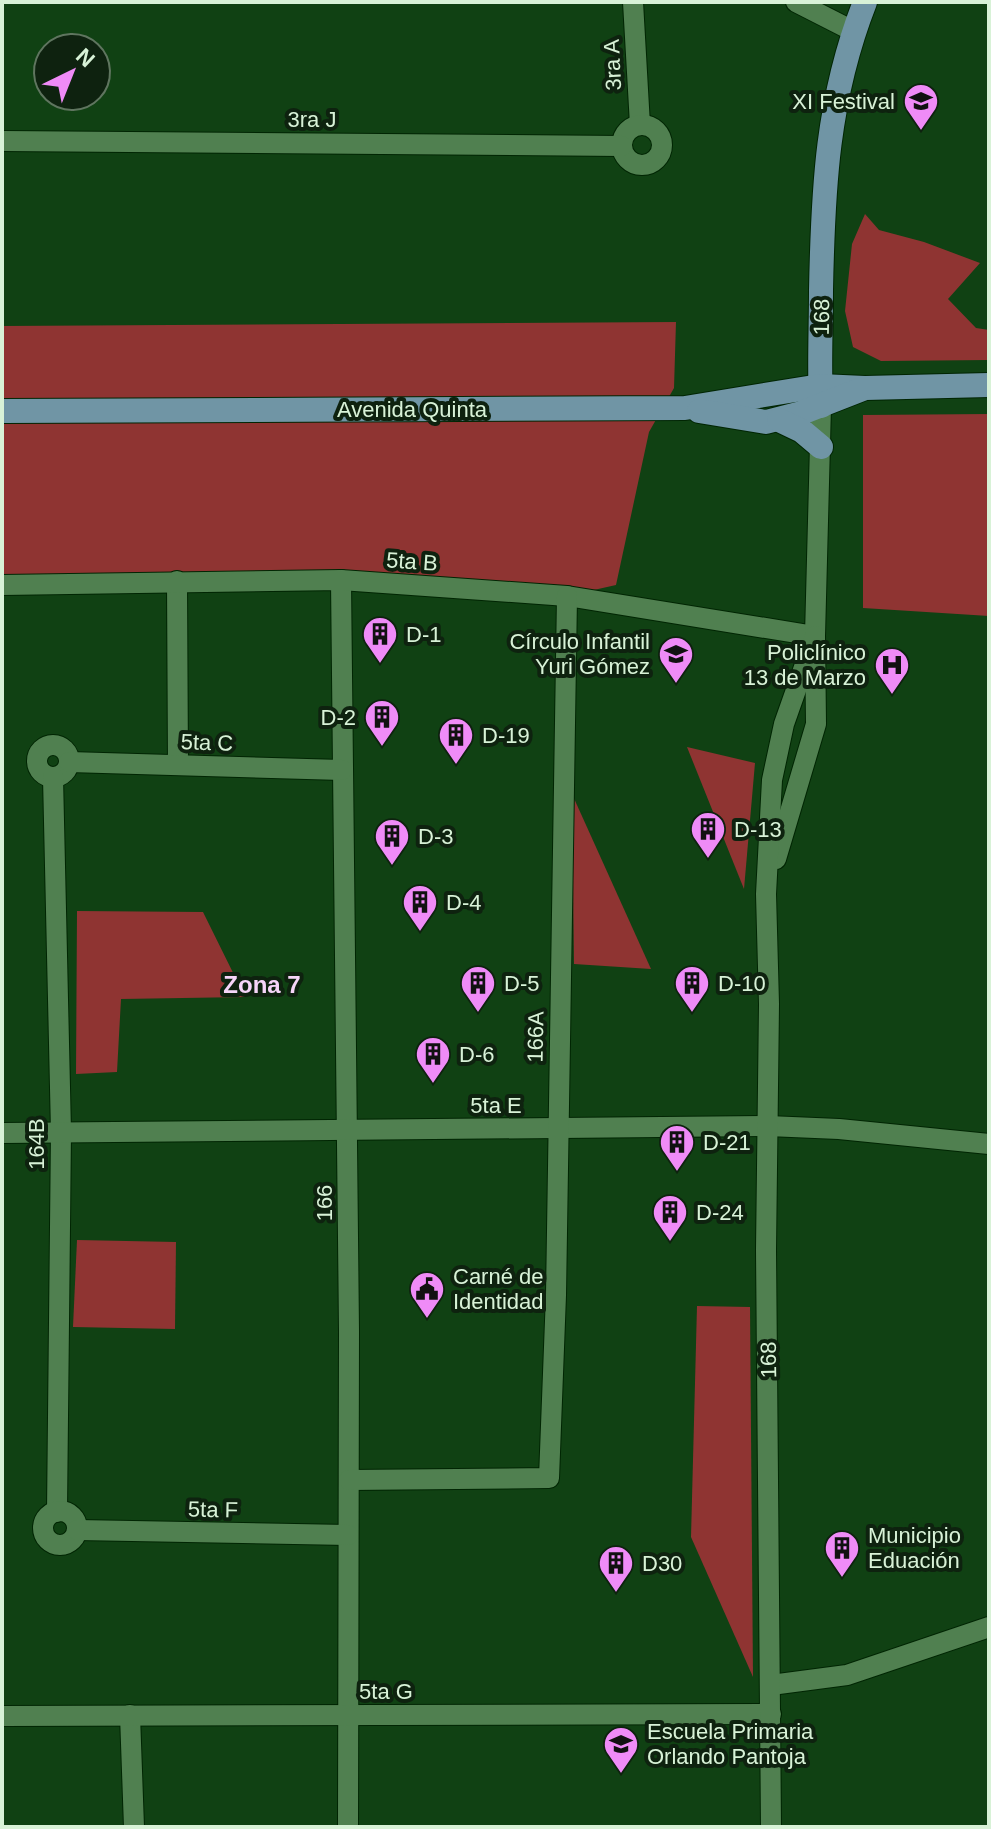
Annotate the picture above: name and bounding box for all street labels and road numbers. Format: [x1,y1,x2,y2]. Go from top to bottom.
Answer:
street label: 3ra A [599,38,626,91]
street label: 3ra J [288,107,336,132]
street label: 168 [809,298,834,336]
street label: Avenida Quinta [337,397,488,422]
street label: 5ta B [385,547,438,576]
street label: 5ta C [180,729,234,756]
street label: 166A [523,1011,548,1063]
street label: 5ta E [470,1093,522,1118]
street label: 164B [24,1118,49,1170]
street label: 166 [312,1185,337,1221]
street label: 168 [756,1341,781,1379]
street label: 5ta F [188,1497,238,1522]
street label: 5ta G [359,1679,413,1704]

